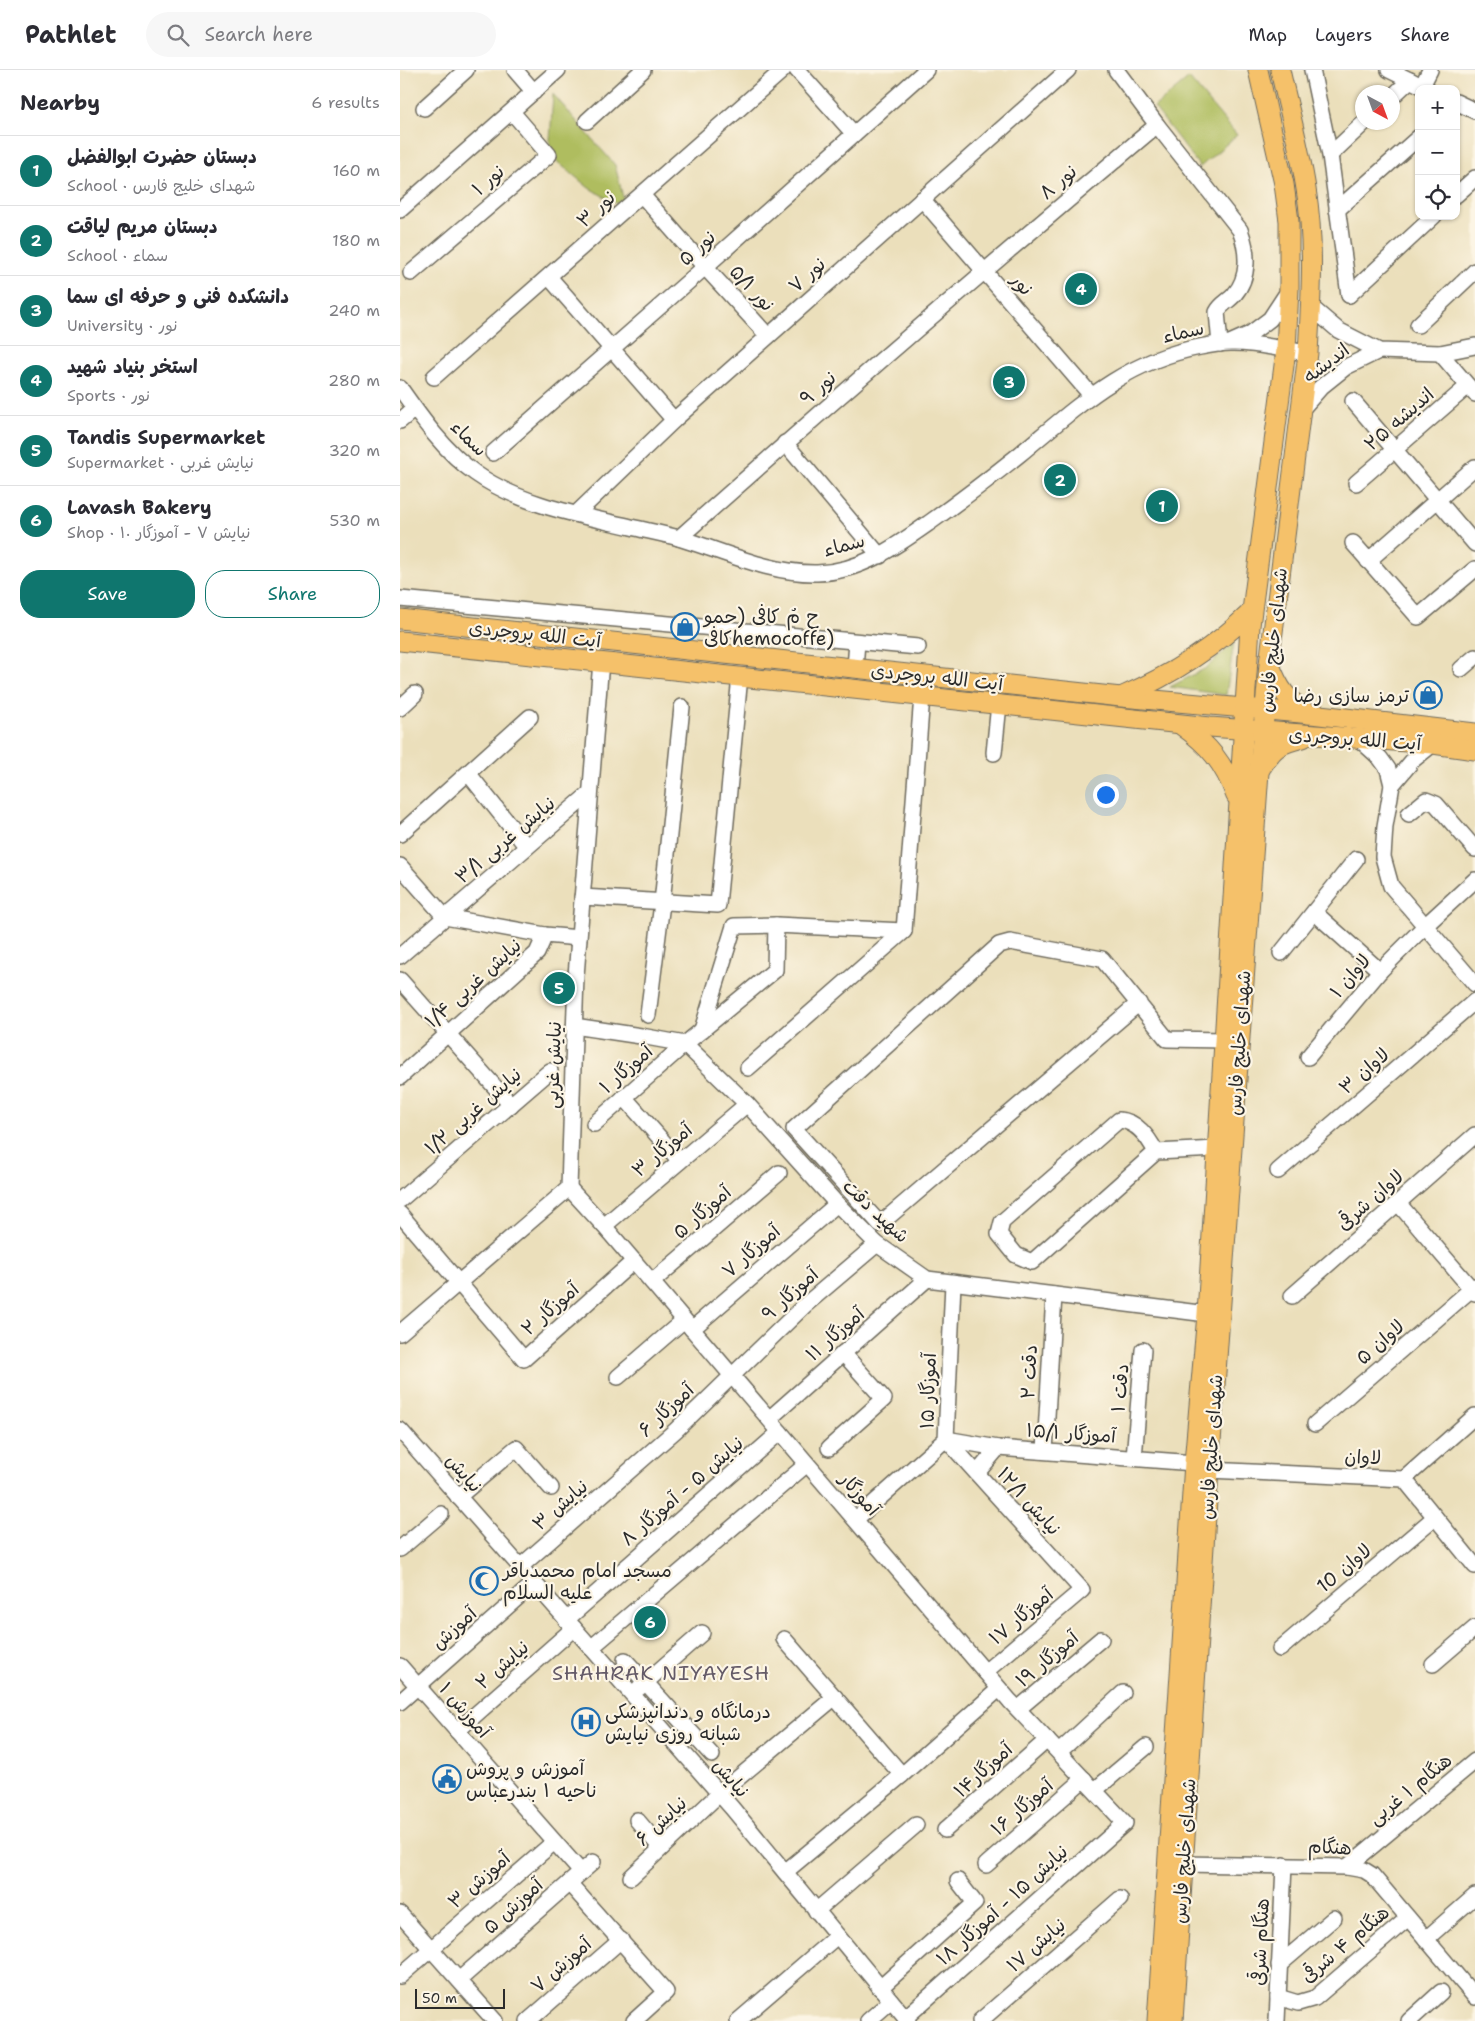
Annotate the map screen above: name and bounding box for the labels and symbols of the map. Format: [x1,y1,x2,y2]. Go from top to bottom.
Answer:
north arrow [1355,85,1400,130]
street label: نور ۱ [466,159,510,201]
street label: نور ۸ [1034,159,1082,205]
street label: نور ۳ [571,185,621,233]
street label: نور ۵ [673,225,721,271]
street label: نور ۷ [783,252,831,298]
street label: نور ۵/۱ [724,259,780,317]
street label: نور [1005,267,1039,301]
pin: 4 [1065,270,1097,308]
street label: سماء [1160,315,1206,349]
street label: اندیشه [1298,337,1354,389]
pin: 3 [993,363,1025,401]
street label: نور ۹ [795,365,841,411]
street label: اندیشه ۲۵ [1359,382,1439,456]
street label: سماء [445,414,493,462]
pin: 2 [1044,461,1076,499]
pin: 1 [1146,487,1178,525]
street label: سماء [820,527,868,563]
street label: شهدای خلیج فارس [1253,566,1293,714]
place label: حِ مُ کافی (حمو کافیhemocoffe) [702,604,834,651]
shop icon: حِ مُ کافی (حمو کافیhemocoffe) [670,612,700,642]
street label: آیت الله بروجردی [468,615,604,654]
street label: آیت الله بروجردی [870,658,1006,697]
shop icon: ترمز سازی رضا [1413,680,1443,710]
place label: ترمز سازی رضا [1294,683,1409,708]
street label: آیت الله بروجردی [1288,722,1423,756]
your location [1093,782,1119,808]
street label: نیایش غربی ۳/۱ [450,791,560,889]
street label: نیایش غربی ۱/۴ [419,933,527,1033]
street label: لاوان ۱ [1324,949,1376,1003]
pin: 5 [543,969,575,1007]
street label: شهدای خلیج فارس [1221,970,1257,1116]
street label: نیایش غربی [539,1021,567,1109]
street label: آموزگار ۱ [594,1038,659,1099]
street label: لاوان ۳ [1334,1042,1394,1100]
street label: نیایش غربی ۱/۲ [419,1062,527,1160]
street label: آموزگار ۳ [626,1117,699,1183]
street label: لاوان شرقی [1331,1164,1409,1236]
street label: شهید دقت [837,1174,915,1248]
street label: آموزگار ۵ [668,1179,737,1244]
street label: آموزگار ۷ [717,1218,786,1283]
street label: آموزگار ۹ [756,1261,825,1326]
street label: آموزگار ۲ [516,1276,585,1341]
street label: آموزگار ۱۱ [800,1301,871,1366]
street label: لاوان ۵ [1350,1314,1410,1370]
street label: دقت ۲ [1015,1344,1043,1400]
street label: آموزگار ۱۵ [914,1351,942,1430]
street label: دقت ۱ [1105,1363,1135,1413]
street label: شهدای خلیج فارس [1193,1374,1229,1520]
street label: آموزگار ۶ [633,1377,700,1442]
street label: آموزگار ۱۵/۱ [1025,1417,1118,1449]
street label: نیایش ۵ - آموزگار ۸ [615,1431,749,1551]
street label: لاوان [1344,1444,1382,1470]
street label: نیایش [440,1448,488,1498]
street label: نیایش ۱۲/۱ [992,1462,1066,1540]
street label: آموزگار [833,1466,887,1522]
street label: نیایش ۳ [527,1474,593,1536]
street label: لاوان 10 [1311,1538,1377,1598]
place label: مسجد امام محمدباقر علیه السلام [501,1558,672,1607]
mosque icon: مسجد امام محمدباقر علیه السلام [469,1566,499,1596]
street label: آموزگار ۱۷ [984,1581,1059,1650]
street label: آموزش [426,1600,483,1655]
pin: 6 [634,1603,666,1641]
street label: آموزگار ۱۹ [1010,1624,1085,1693]
street label: نیایش ۲ [470,1635,534,1695]
district label: SHAHRAK NIYAYESH [552,1660,770,1686]
street label: آموزش ۱ [434,1677,497,1744]
place label: درمانگاه و دندانپزشکی شبانه روزی نیایش [605,1699,771,1746]
hospital icon: درمانگاه و دندانپزشکی شبانه روزی نیایش [571,1707,601,1737]
street label: آموزگار۱۴ [948,1736,1019,1803]
street label: هنگام ۱ غربی [1363,1748,1458,1832]
street label: نیایش [707,1753,755,1803]
place label: آموزش و پروش ناحیه ۱ بندرعباس [466,1756,597,1803]
public building icon: آموزش و پروش ناحیه ۱ بندرعباس [432,1764,462,1794]
street label: آموزگار ۱۶ [986,1772,1059,1841]
street label: شهدای خلیج فارس [1166,1778,1202,1924]
street label: نیایش ۶ [630,1791,692,1851]
street label: هنگام [1307,1833,1352,1863]
street label: نیایش ۱۵ - آموزگار ۱۸ [931,1839,1073,1971]
street label: آموزش ۳ [442,1845,517,1914]
street label: آموزش ۵ [478,1872,549,1940]
street label: هنگام شرقی [1245,1898,1277,1986]
street label: هنگام ۴ شرقی [1295,1900,1396,1990]
street label: نیایش ۱۷ [1001,1912,1071,1978]
street label: آموزش ۷ [525,1931,598,1998]
scale bar [415,1986,505,2009]

